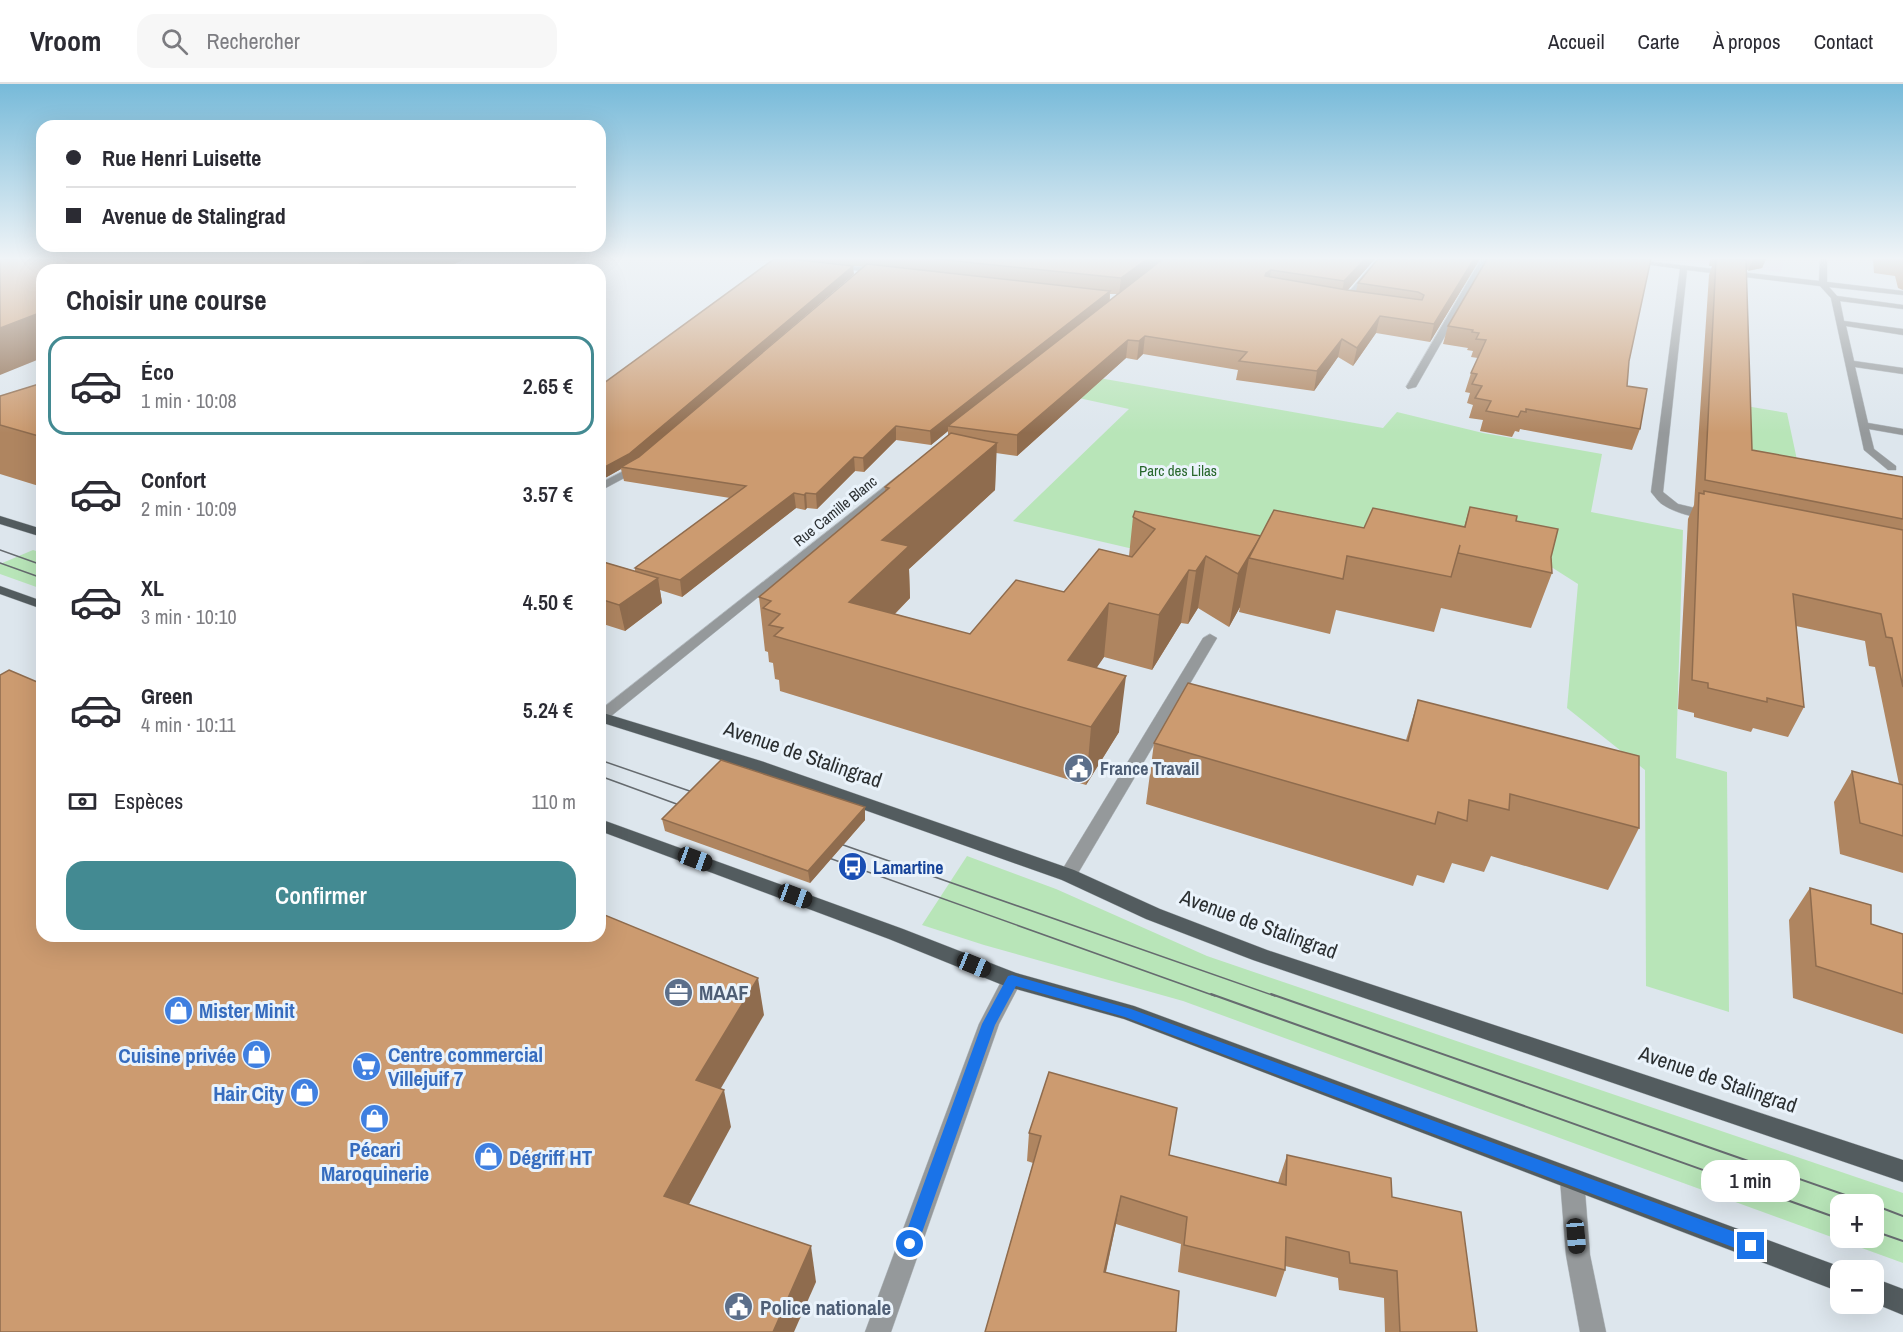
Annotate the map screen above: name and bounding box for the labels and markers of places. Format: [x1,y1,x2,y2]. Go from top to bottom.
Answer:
public building icon: France Travail [1063,752,1095,784]
place label: France Travail [1100,756,1199,781]
bus stop icon: Lamartine [836,851,868,883]
place label: Lamartine [873,855,944,880]
office icon: MAAF [662,976,694,1008]
place label: MAAF [699,978,749,1007]
shop icon: Mister Minit [162,994,194,1026]
place label: Mister Minit [199,996,295,1025]
shop icon: Cuisine privée [241,1039,273,1071]
place label: Centre commercial Villejuif 7 [388,1040,543,1093]
place label: Cuisine privée [118,1041,236,1070]
supermarket icon: Centre commercial Villejuif 7 [351,1050,383,1082]
shop icon: Hair City [289,1077,321,1109]
place label: Hair City [213,1079,284,1108]
shop icon: Pécari Maroquinerie [359,1102,391,1134]
place label: Pécari Maroquinerie [321,1135,429,1188]
shop icon: Dégriff HT [472,1141,504,1173]
place label: Dégriff HT [509,1143,593,1172]
public building icon: Police nationale [723,1291,755,1323]
place label: Police nationale [760,1293,891,1322]

